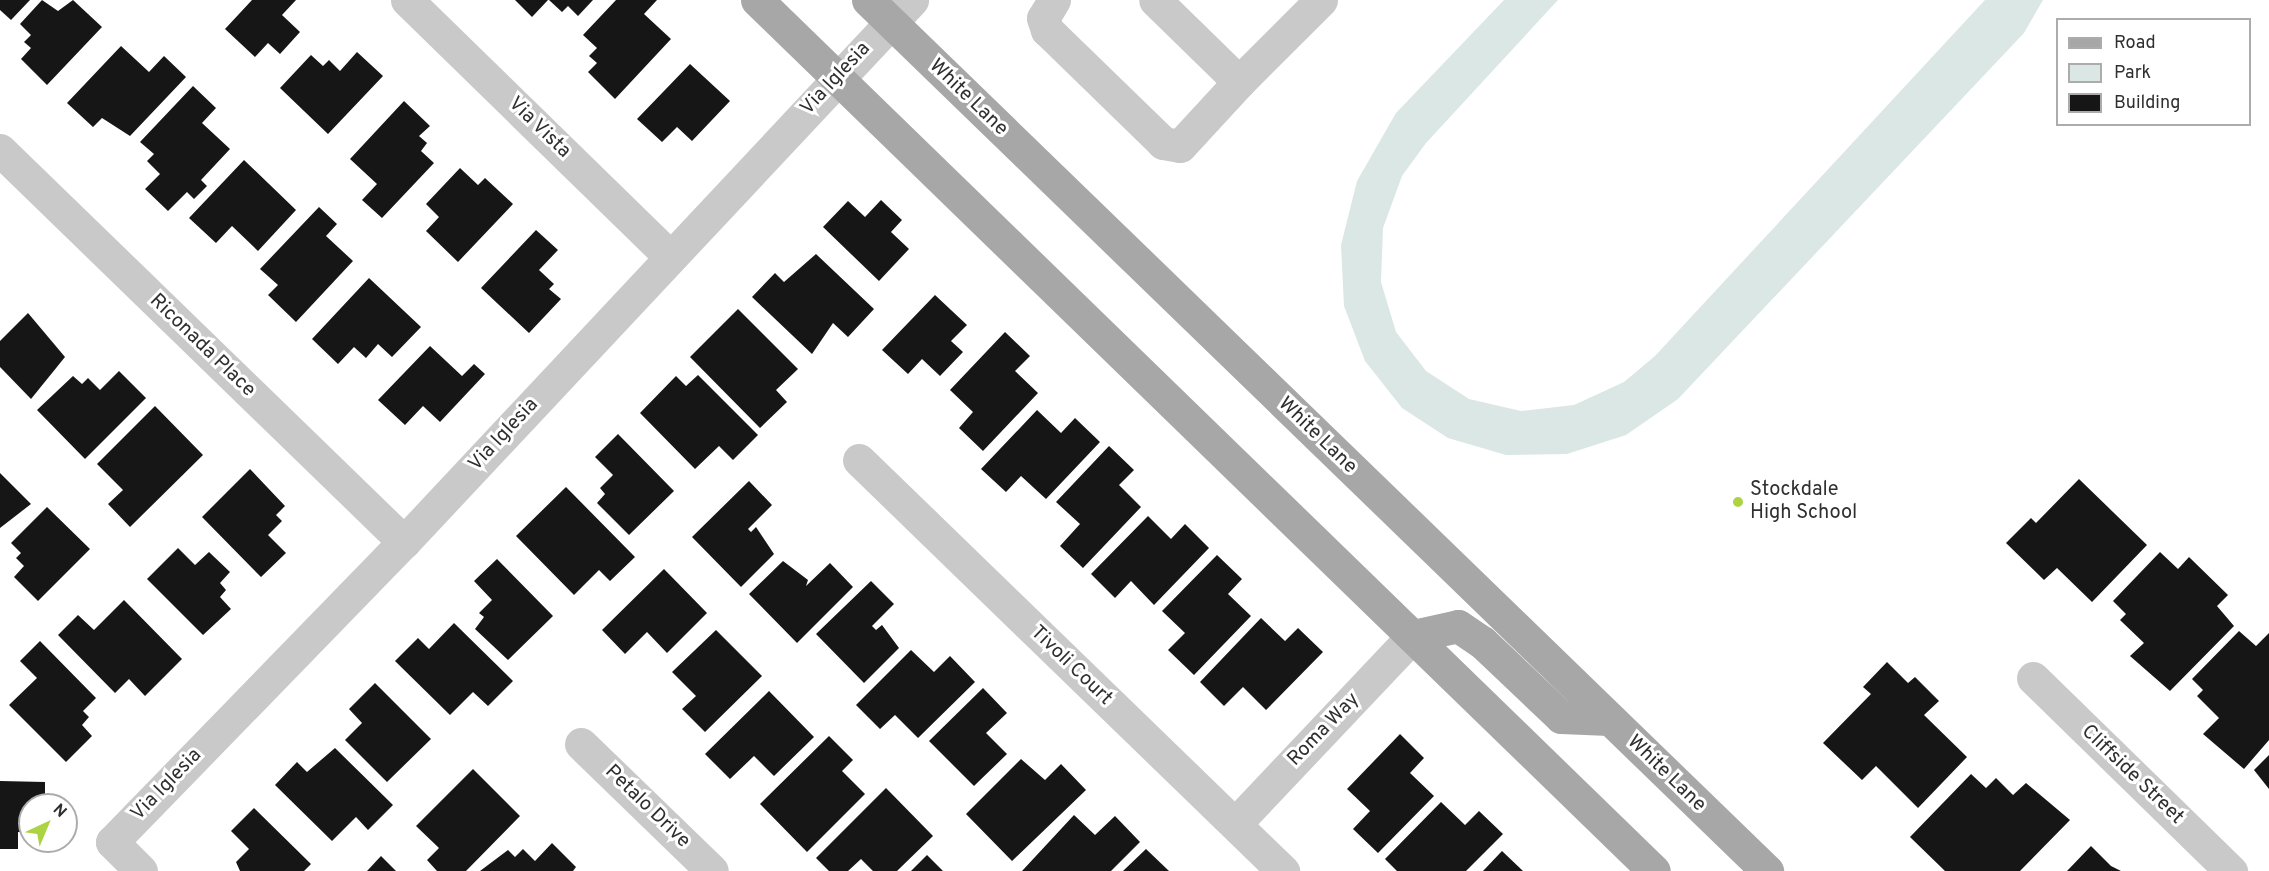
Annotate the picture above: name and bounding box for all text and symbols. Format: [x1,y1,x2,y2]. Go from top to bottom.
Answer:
legend [2056,18,2251,126]
text: Road [2114,32,2156,55]
street label: Via Iglesia [796,38,876,120]
street label: White Lane [924,55,1012,141]
text: Park [2114,62,2151,85]
street label: Via Vista [502,92,576,164]
text: Building [2114,92,2180,115]
street label: Riconada Place [144,289,260,403]
street label: White Lane [1273,393,1361,479]
street label: Via Iglesia [464,394,544,476]
place label: Stockdale High School [1750,478,1857,525]
marker: Stockdale High School [1731,495,1745,509]
street label: Tivoli Court [1025,621,1117,711]
street label: Roma Way [1283,688,1365,772]
street label: Cliffside Street [2076,720,2188,830]
street label: White Lane [1622,731,1710,817]
street label: Via Iglesia [127,744,207,826]
street label: Petalo Drive [599,760,695,854]
north arrow [18,793,78,853]
text: N [48,800,70,823]

